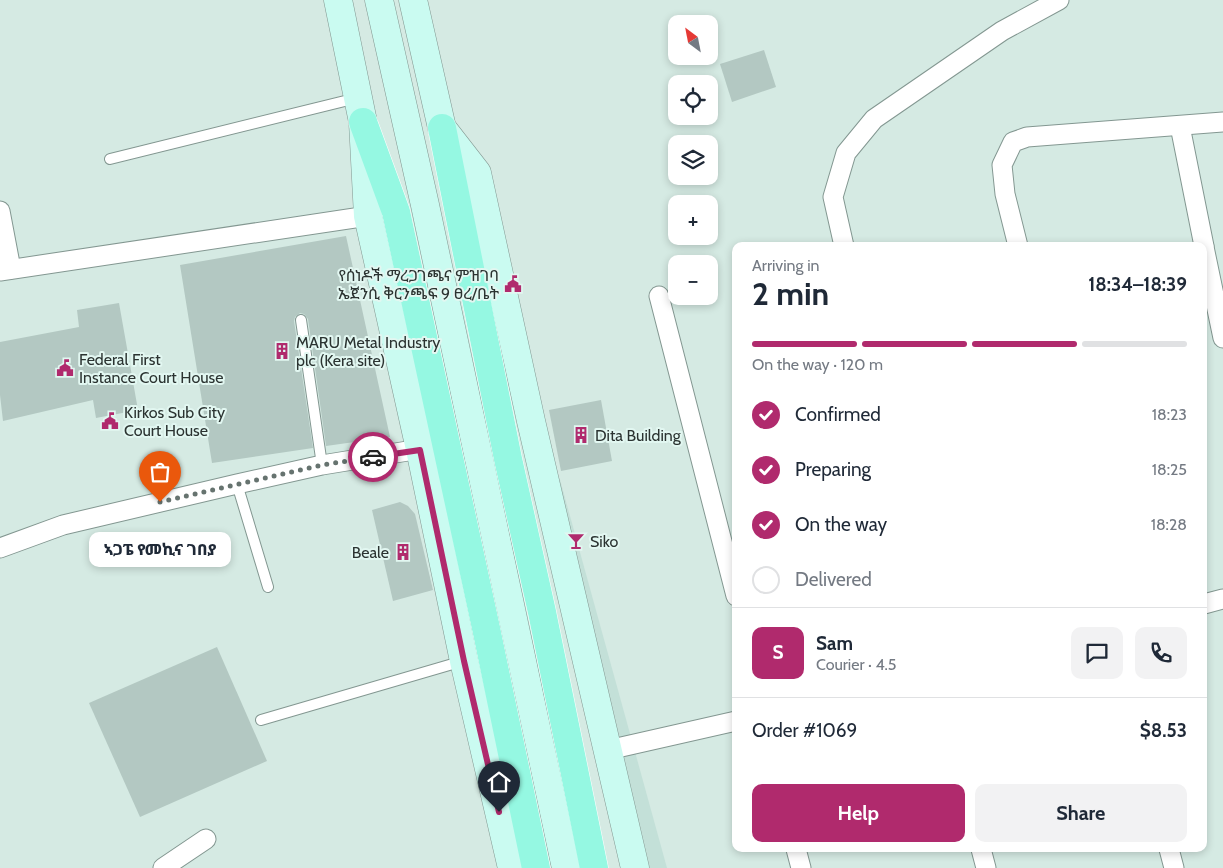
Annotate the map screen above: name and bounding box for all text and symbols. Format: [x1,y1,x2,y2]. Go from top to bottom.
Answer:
north arrow [668,15,718,65]
map controls [668,15,718,305]
button: locate [668,75,718,125]
button: layers [668,135,718,185]
button: + [668,195,718,245]
button: − [668,255,718,305]
text: Arriving in [752,256,819,275]
place label: የሰነዶች ማረጋገጫና ምዝገባ ኤጀንሲ ቅርንጫፍ 9 ፀረ/ቤት [338,266,499,303]
text: 18:34–18:39 [1088,273,1187,296]
public building icon: የሰነዶች ማረጋገጫና ምዝገባ ኤጀንሲ ቅርንጫፍ 9 ፀረ/ቤት [503,274,523,294]
text: 2 min [752,274,829,313]
place label: MARU Metal Industry plc (Kera site) [296,333,440,370]
building icon: MARU Metal Industry plc (Kera site) [272,341,292,361]
place label: Federal First Instance Court House [79,350,223,387]
text: On the way · 120 m [752,355,883,374]
public building icon: Federal First Instance Court House [55,358,75,378]
icon: check [752,401,780,429]
place label: Kirkos Sub City Court House [124,403,225,440]
text: Confirmed [795,403,881,426]
text: 18:23 [1152,405,1187,424]
public building icon: Kirkos Sub City Court House [100,411,120,431]
building icon: Dita Building [571,425,591,445]
place label: Dita Building [595,426,682,445]
courier [348,432,398,482]
icon: car [359,443,387,471]
pin [139,451,181,502]
icon: check [752,456,780,484]
icon: bag [146,458,174,486]
text: Preparing [795,458,871,481]
text: 18:25 [1152,460,1187,479]
icon: check [752,511,780,539]
text: On the way [795,513,887,536]
text: 18:28 [1151,515,1187,534]
bar icon: Siko [566,531,586,551]
callout: ኣጋፔ የመኪና ገበያ [89,532,231,567]
place label: Siko [590,532,618,551]
text: ኣጋፔ የመኪና ገበያ [104,540,216,559]
building icon: Beale [393,542,413,562]
place label: Beale [352,543,389,562]
text: Delivered [795,568,872,591]
button: chat [1071,627,1123,679]
button: phone [1135,627,1187,679]
text: Sam [816,632,853,655]
text: S [772,641,784,664]
text: Courier · 4.5 [816,655,897,674]
text: Order #1069 [752,719,857,742]
text: $8.53 [1140,719,1187,742]
pin [478,761,520,812]
icon: home [485,768,513,796]
button: Help [752,784,965,842]
button: Share [975,784,1187,842]

